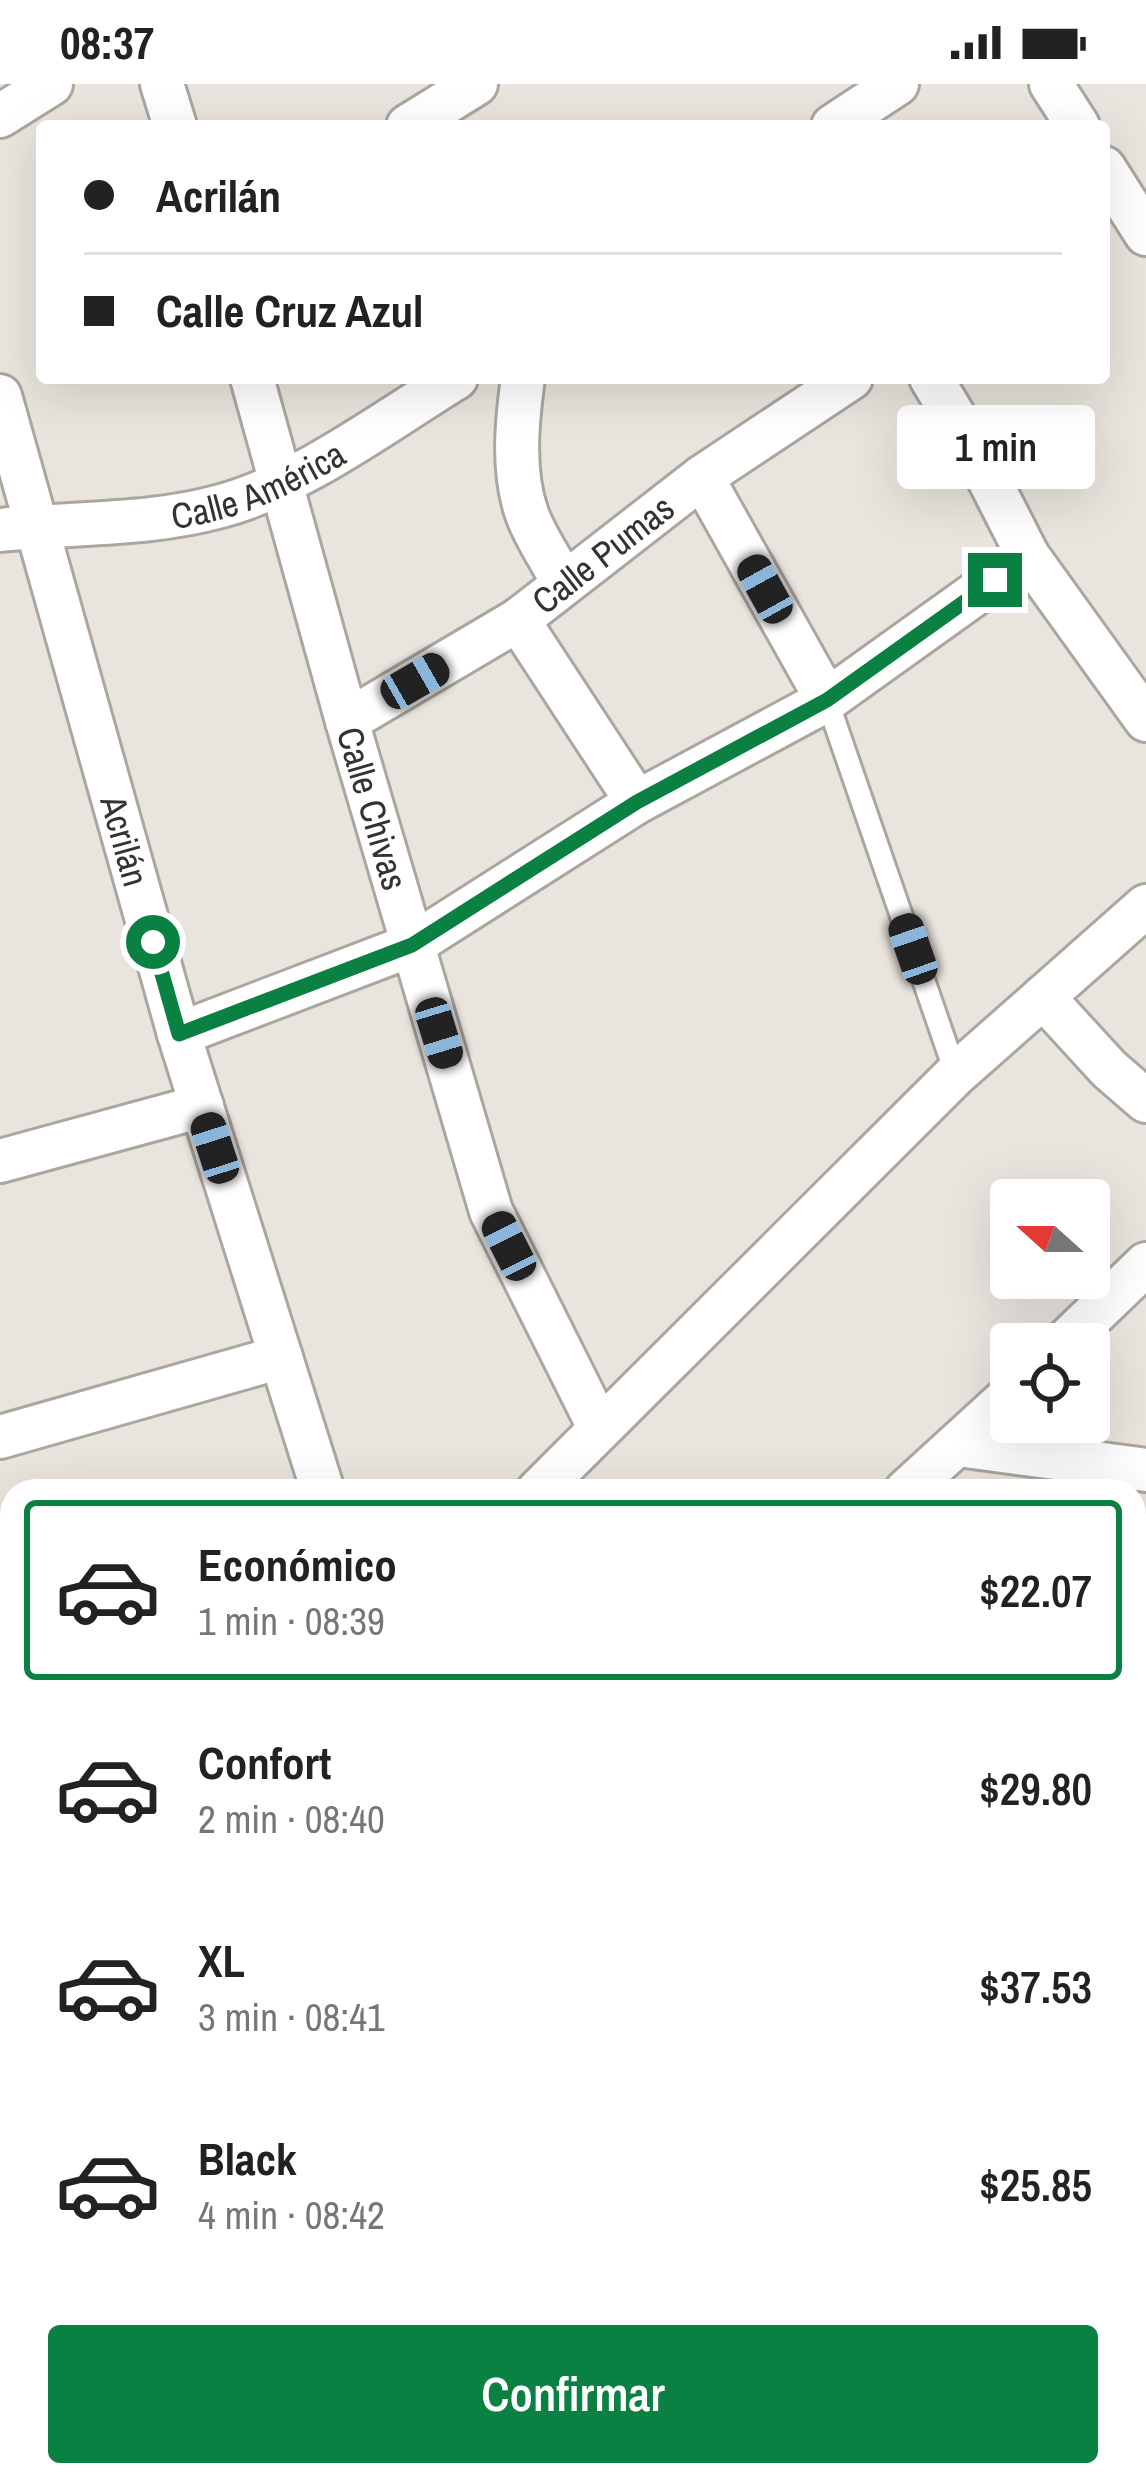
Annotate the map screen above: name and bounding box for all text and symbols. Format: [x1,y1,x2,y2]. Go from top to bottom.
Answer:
text: 08:37 [60,12,154,73]
text: Acrilán [156,165,281,226]
text: Calle Cruz Azul [156,280,423,341]
callout: 1 min [896,406,1094,490]
text: 1 min [955,421,1037,473]
street label: Calle América [167,430,354,540]
street label: Calle Pumas [522,484,684,624]
car [732,549,798,629]
route end [968,553,1022,607]
car [375,647,455,715]
street label: Calle Chivas [326,721,419,895]
street label: Acrilán [89,789,160,892]
car [884,909,942,989]
route start [126,915,180,969]
car [411,993,467,1073]
car [187,1108,243,1188]
north arrow [990,1179,1110,1299]
map controls [990,1179,1110,1443]
car [477,1206,541,1286]
button: locate [990,1323,1110,1443]
text: Económico [198,1534,397,1595]
icon: car [54,1536,162,1644]
text: $22.07 [979,1560,1092,1621]
text: 1 min · 08:39 [198,1595,385,1647]
text: Confort [198,1732,331,1793]
icon: car [54,1734,162,1842]
text: $29.80 [979,1758,1092,1819]
text: 2 min · 08:40 [198,1793,385,1845]
text: XL [198,1930,245,1991]
icon: car [54,1932,162,2040]
text: $37.53 [979,1956,1092,2017]
text: 3 min · 08:41 [198,1991,385,2043]
text: Black [198,2128,296,2189]
icon: car [54,2130,162,2238]
text: $25.85 [979,2154,1092,2215]
text: 4 min · 08:42 [198,2189,385,2241]
button: Confirmar [48,2325,1098,2463]

